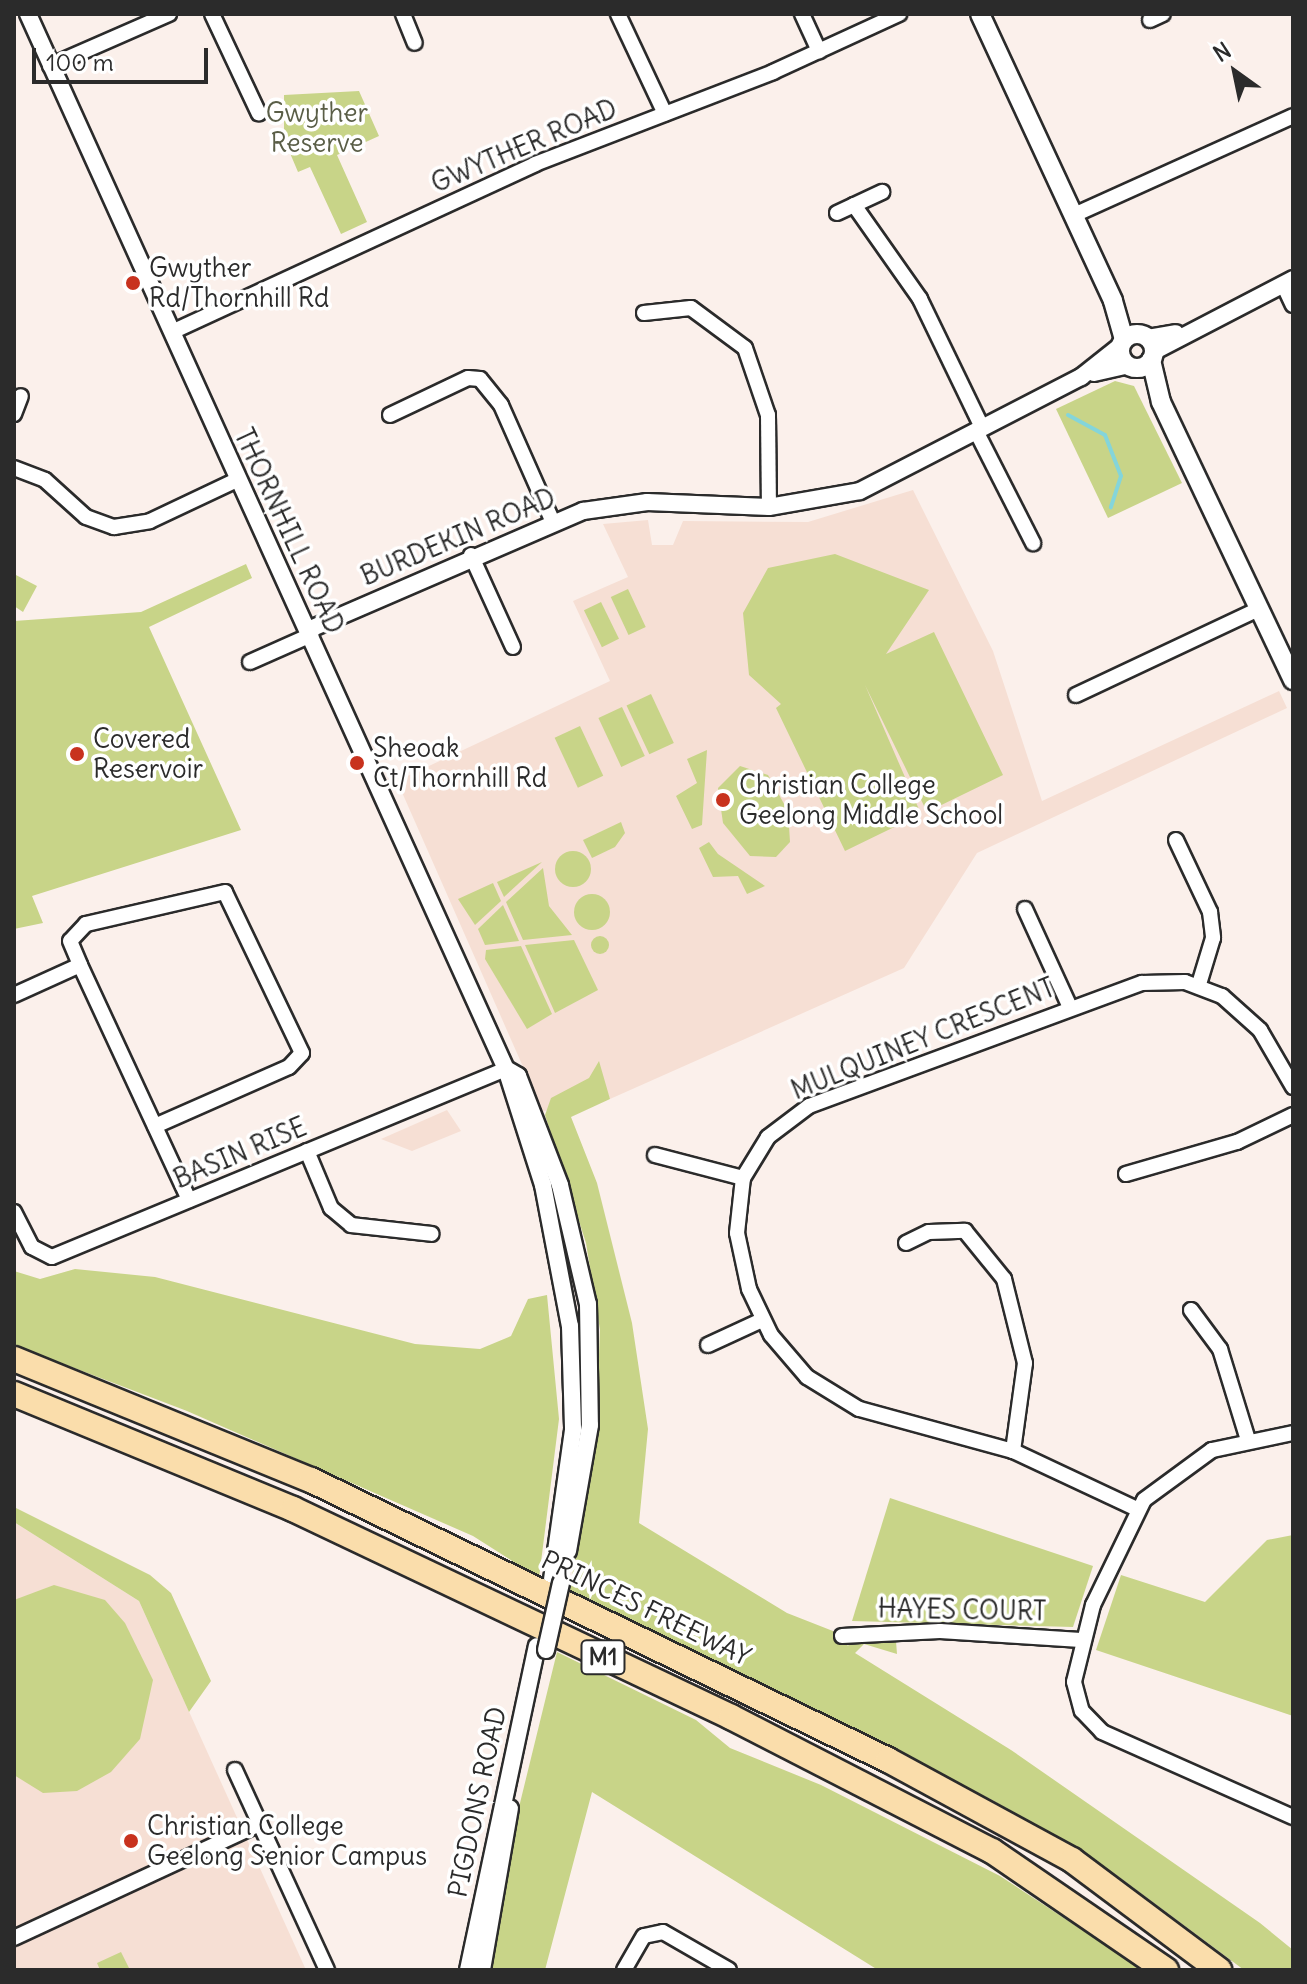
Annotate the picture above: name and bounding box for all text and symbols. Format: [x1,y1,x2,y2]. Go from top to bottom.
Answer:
scale bar [36,32,212,82]
north arrow [1195,32,1275,112]
text: N [1208,36,1236,68]
text: 100 m [46,47,114,77]
street label: GWYTHER ROAD [426,93,622,199]
park label: Gwyther Reserve [266,97,368,158]
place label: Gwyther Rd/Thornhill Rd [149,252,329,314]
marker: Gwyther Rd/Thornhill Rd [124,274,142,292]
street label: THORNHILL ROAD [228,423,350,639]
street label: BURDEKIN ROAD [356,482,560,592]
place label: Covered Reservoir [93,723,203,784]
place label: Sheoak Ct/Thornhill Rd [373,732,547,794]
marker: Covered Reservoir [68,745,86,763]
marker: Sheoak Ct/Thornhill Rd [348,754,366,772]
place label: Christian College Geelong Middle School [739,769,1003,830]
marker: Christian College Geelong Middle School [714,791,732,809]
street label: MULQUINEY CRESCENT [787,972,1059,1106]
street label: BASIN RISE [169,1111,311,1195]
street label: PRINCES FREEWAY [536,1544,756,1672]
street label: HAYES COURT [878,1593,1046,1627]
road number: M1 [579,1637,627,1677]
street label: PIGDONS ROAD [442,1704,512,1900]
place label: Christian College Geelong Senior Campus [147,1810,427,1872]
marker: Christian College Geelong Senior Campus [122,1832,140,1850]

